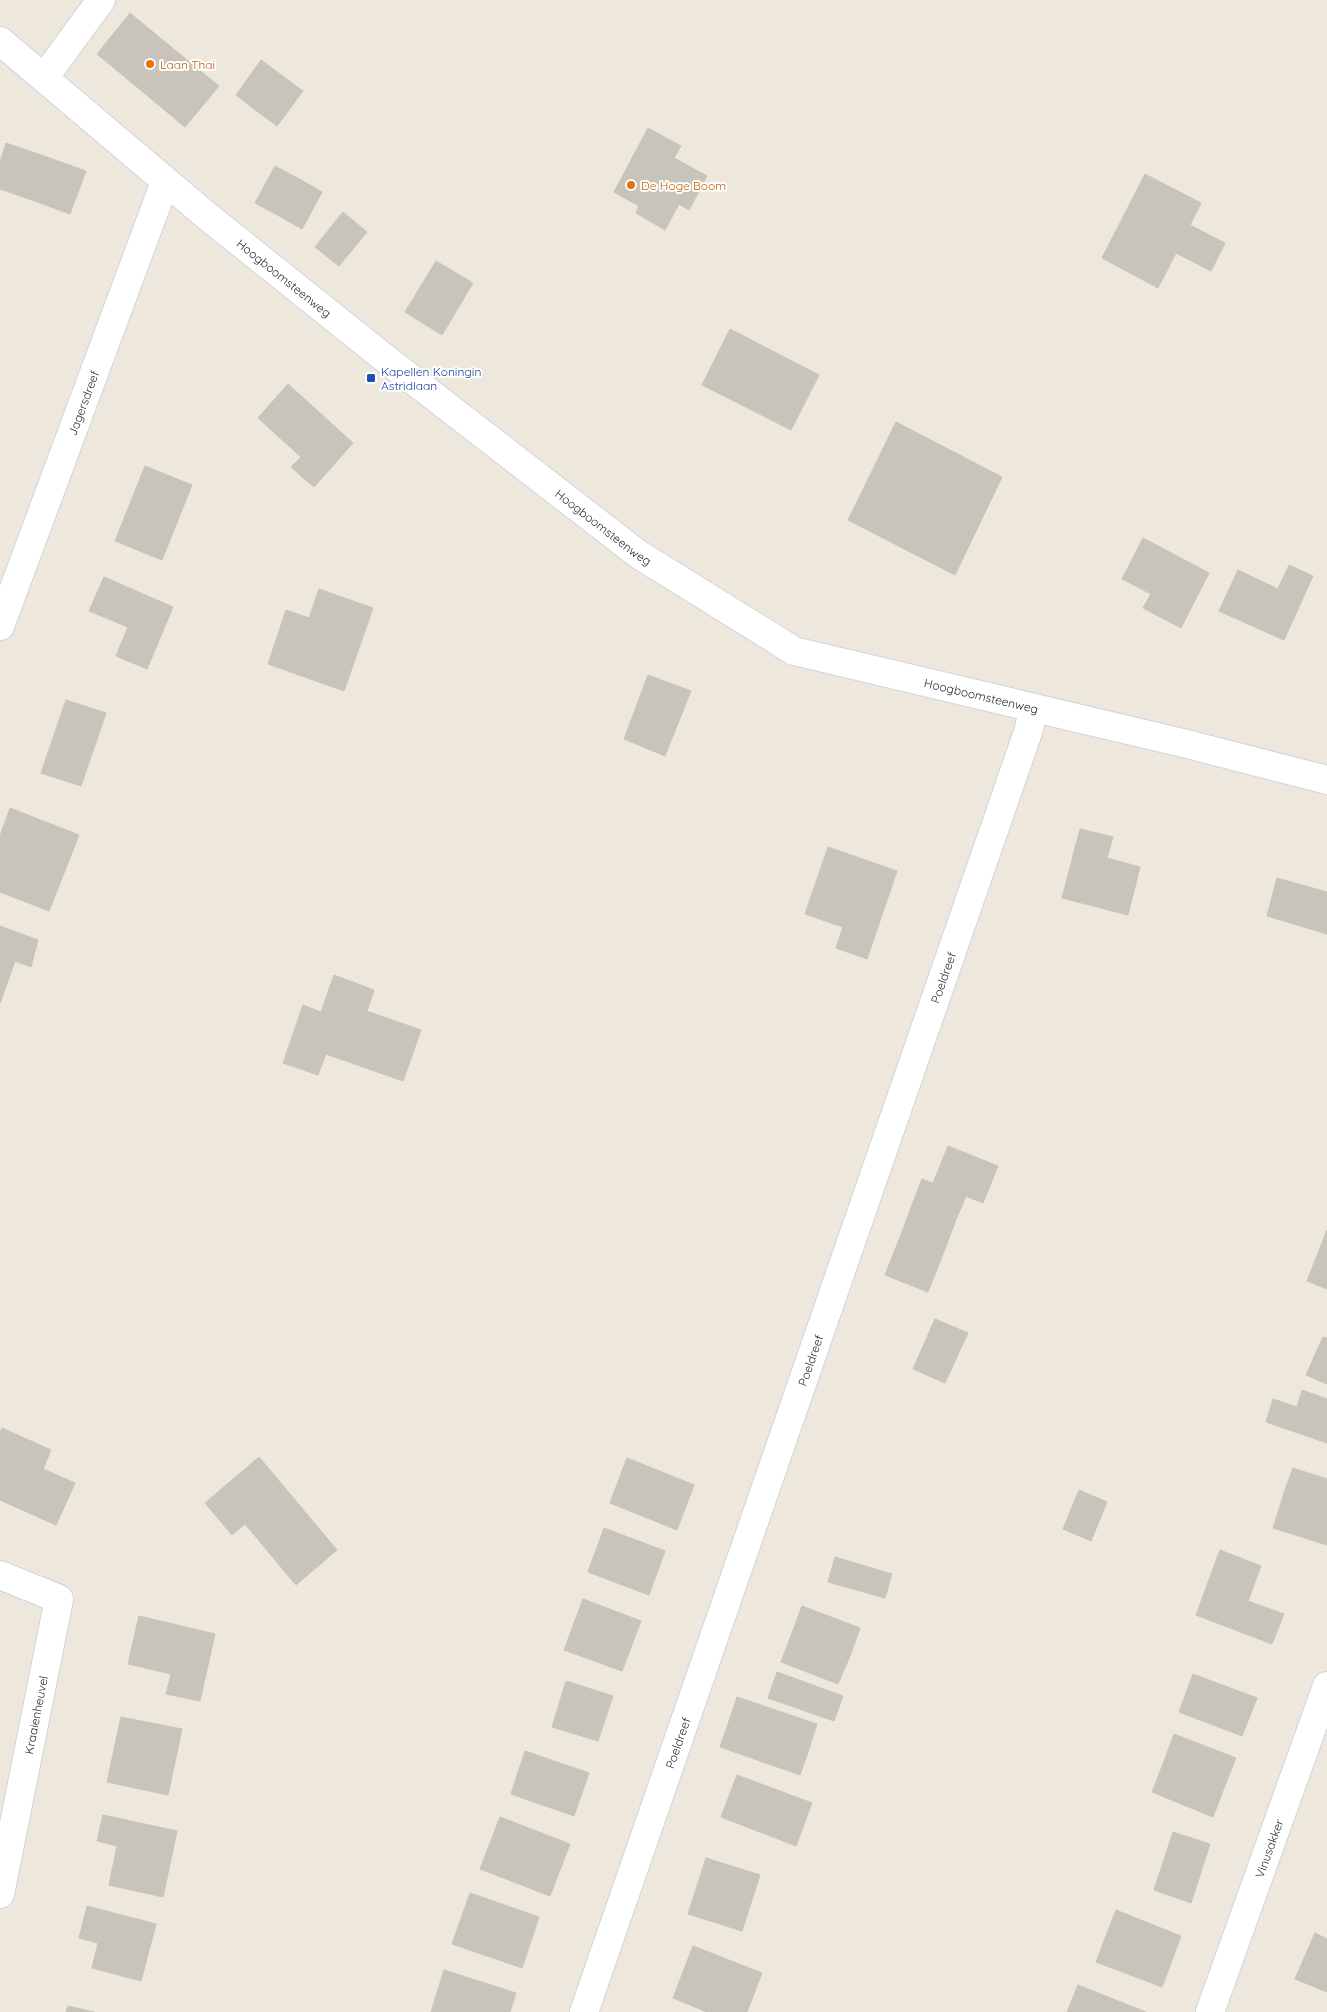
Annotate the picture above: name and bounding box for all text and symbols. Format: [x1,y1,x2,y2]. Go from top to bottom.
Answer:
place label: Laan Thai [160,57,215,72]
marker: Laan Thai [144,58,156,70]
place label: De Hoge Boom [641,178,726,193]
marker: De Hoge Boom [625,179,637,191]
street label: Hoogboomsteenweg [234,235,335,320]
place label: Kapellen Koningin Astridlaan [381,364,481,393]
street label: Jagersdreef [64,368,102,437]
marker: Kapellen Koningin Astridlaan [365,372,377,384]
street label: Hoogboomsteenweg [553,486,654,568]
street label: Hoogboomsteenweg [923,675,1040,716]
street label: Poeldreef [927,949,959,1005]
street label: Poeldreef [794,1332,826,1388]
street label: Kraaienheuvel [21,1674,51,1756]
street label: Poeldreef [662,1714,693,1770]
street label: Vinusakker [1251,1817,1286,1880]

